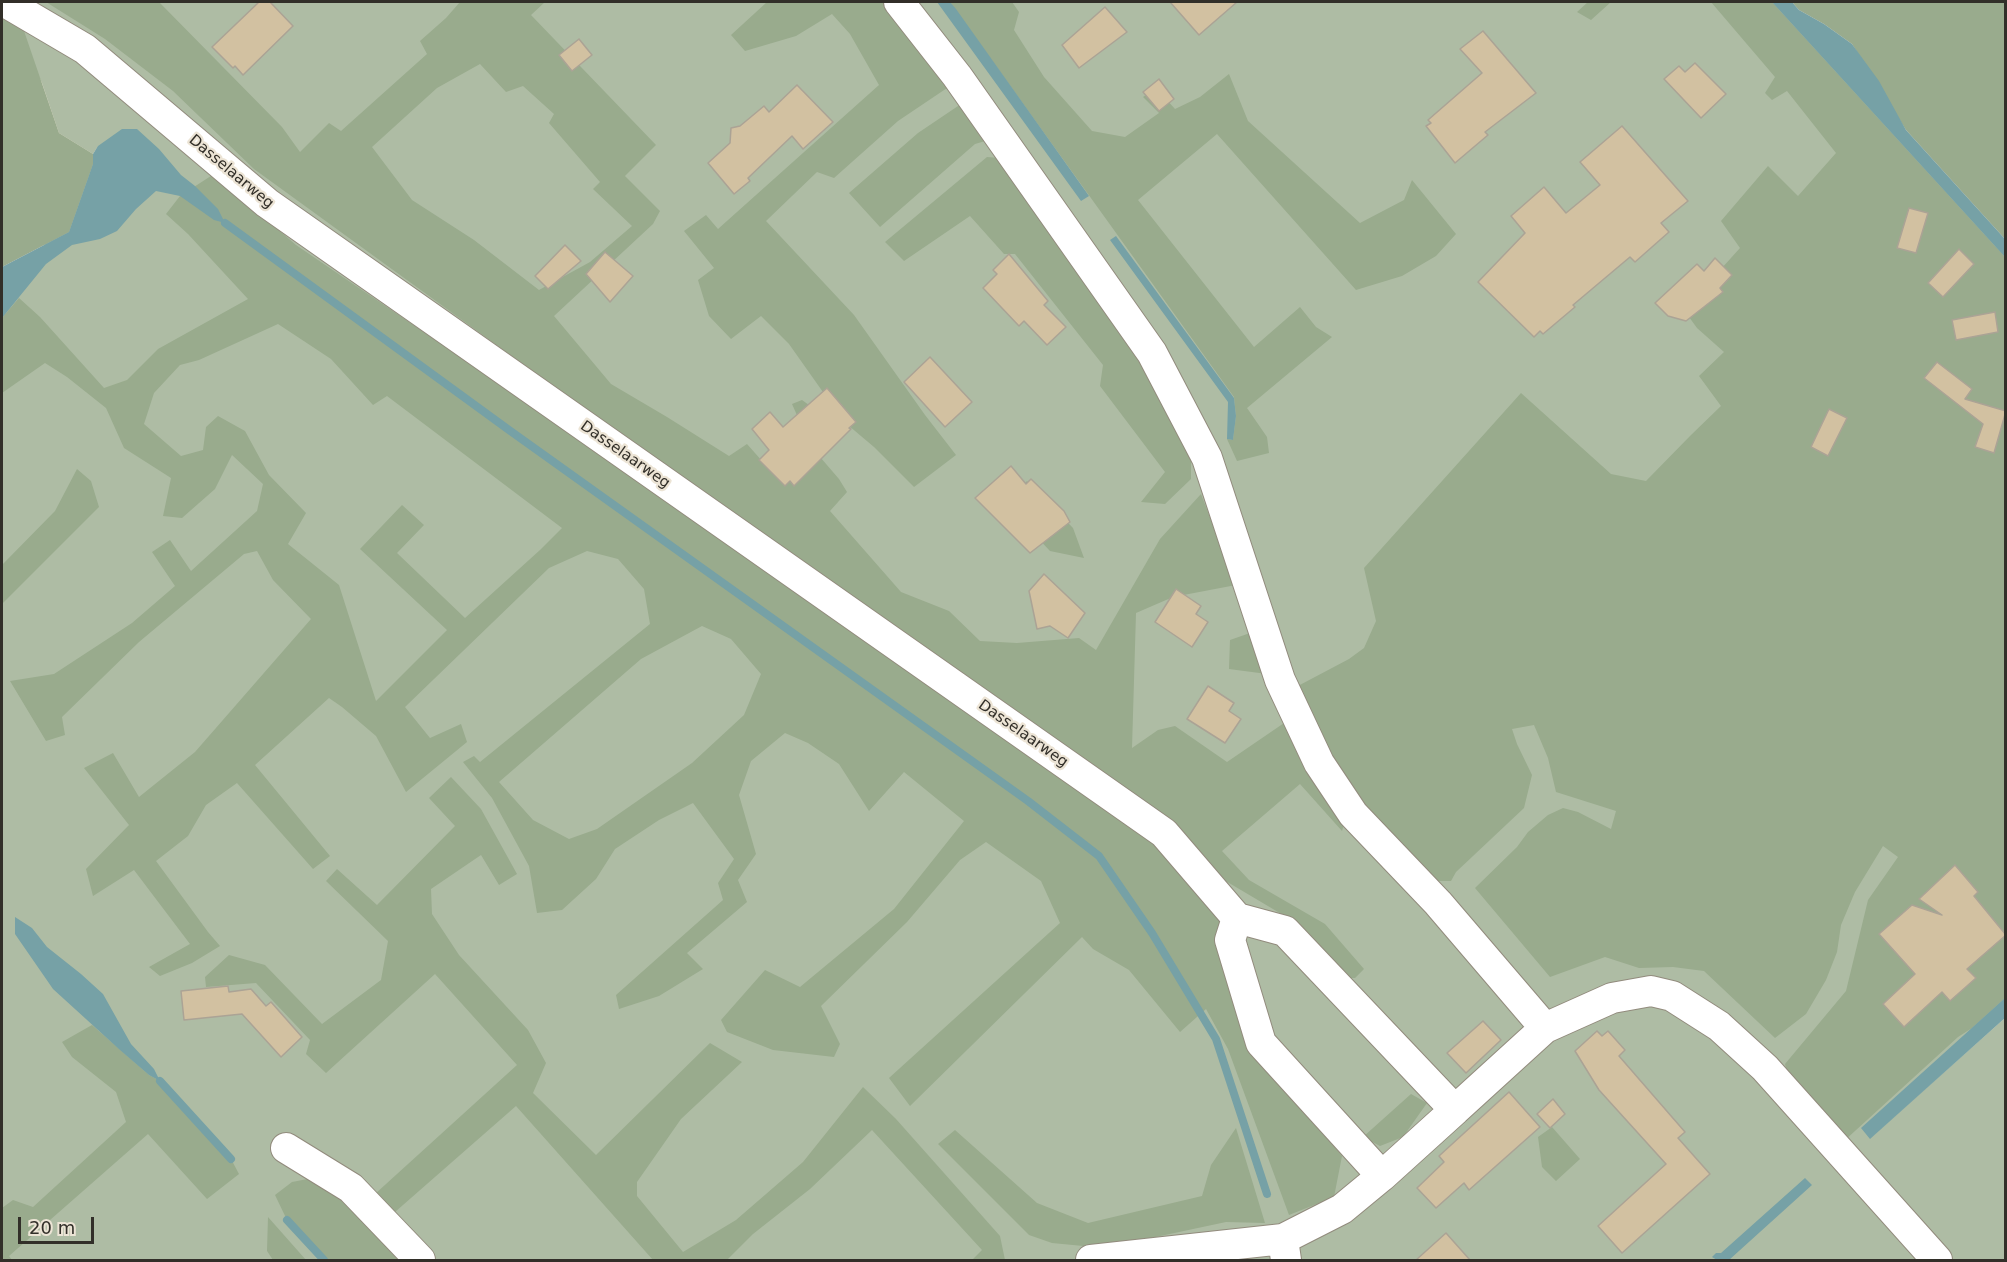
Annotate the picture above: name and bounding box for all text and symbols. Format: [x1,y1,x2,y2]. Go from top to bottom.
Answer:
street label: Dasselaarweg [185,131,277,213]
street label: Dasselaarweg [577,417,673,493]
street label: Dasselaarweg [975,696,1071,772]
scale bar [21,1205,98,1243]
text: 20 m [29,1217,75,1238]

